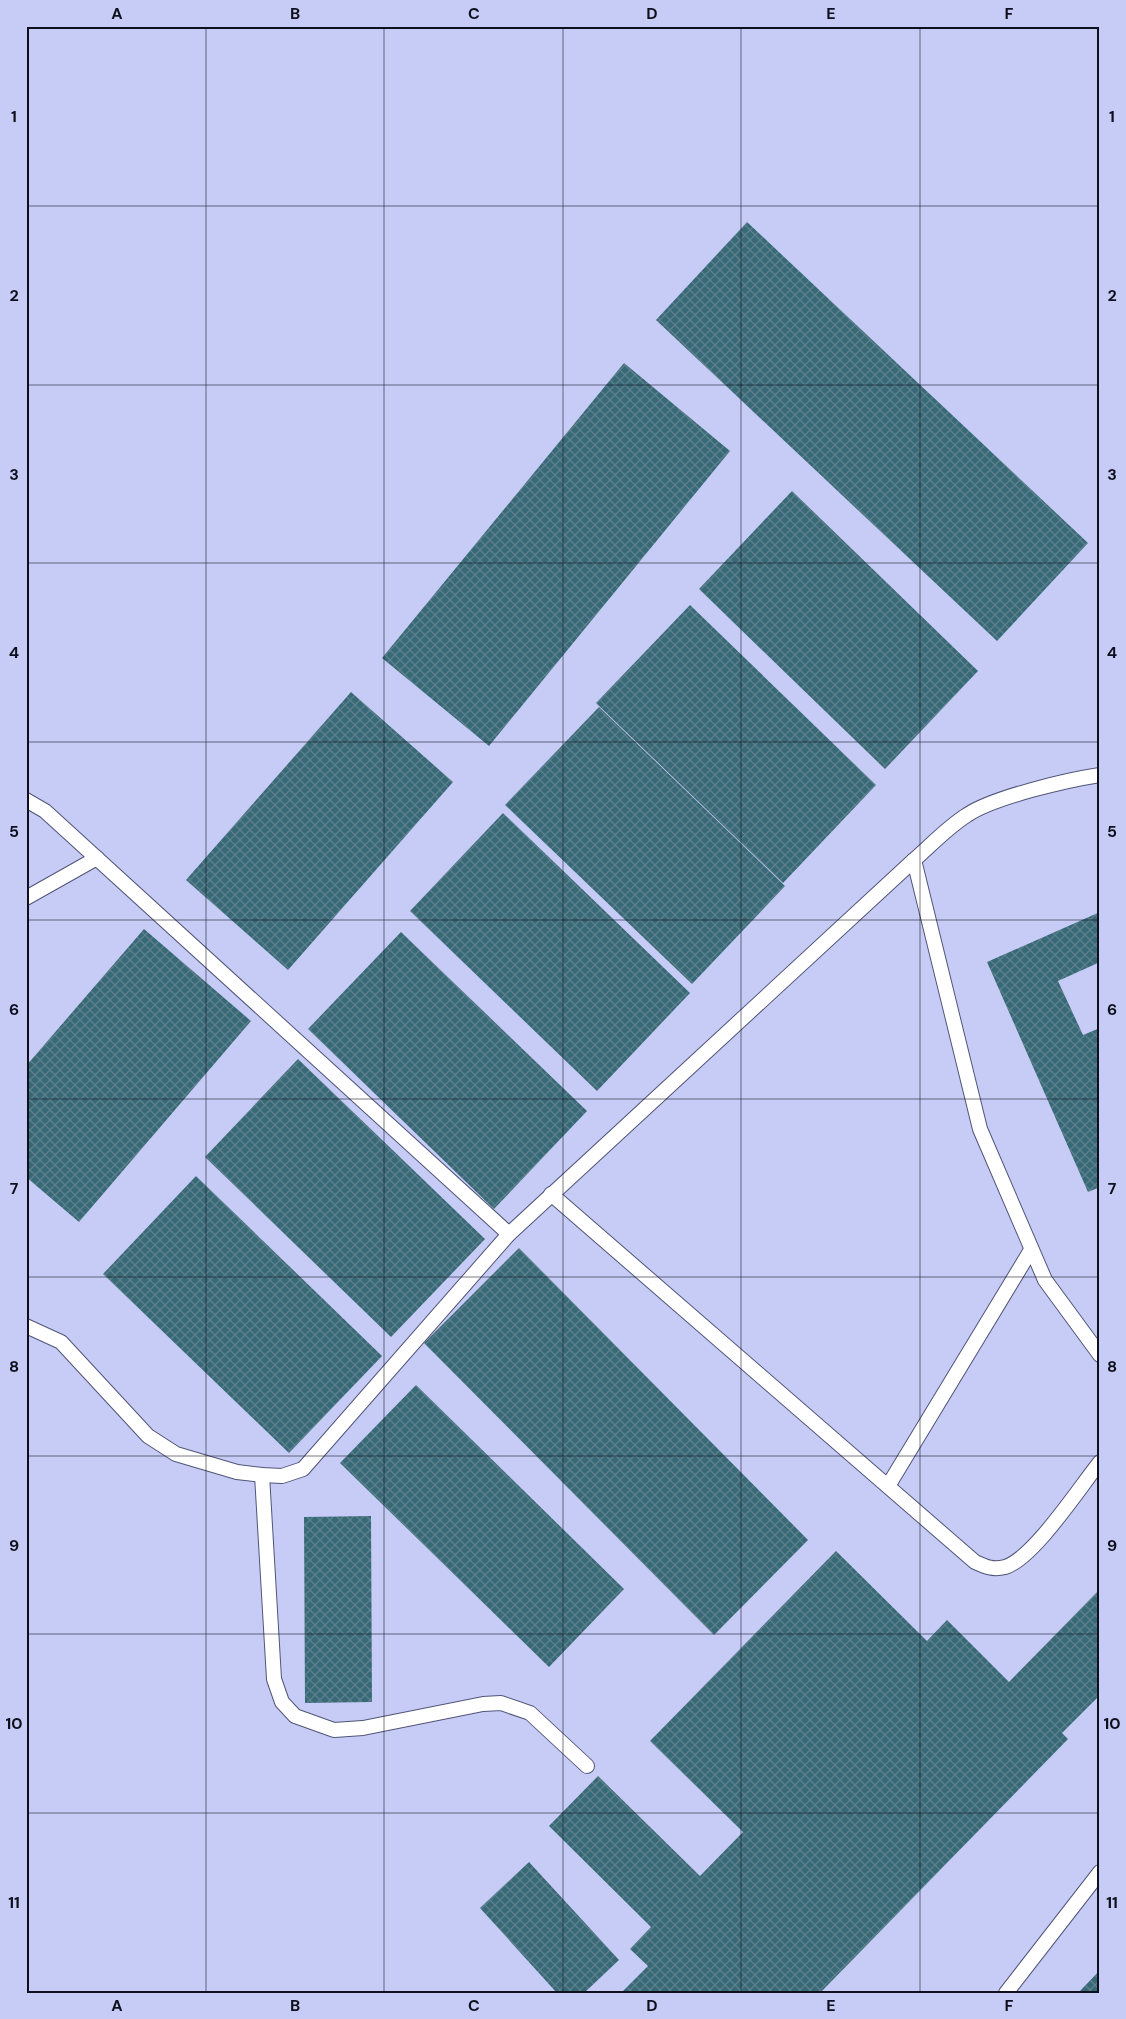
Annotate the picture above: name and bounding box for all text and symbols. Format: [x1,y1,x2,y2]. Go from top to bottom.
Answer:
text: A [111,3,123,24]
text: B [290,3,300,24]
text: C [468,3,480,24]
text: D [646,3,658,24]
text: E [826,3,836,24]
text: F [1005,3,1014,24]
text: 1 [11,106,17,127]
text: 1 [1109,106,1115,127]
text: 2 [9,285,19,306]
text: 2 [1107,285,1117,306]
text: 3 [9,464,19,485]
text: 3 [1107,464,1117,485]
text: 4 [9,642,19,663]
text: 4 [1107,642,1117,663]
text: 5 [9,821,19,842]
text: 5 [1107,821,1117,842]
text: 6 [9,999,19,1020]
text: 6 [1107,999,1117,1020]
text: 7 [10,1178,19,1199]
text: 7 [1108,1178,1117,1199]
text: 8 [9,1356,19,1377]
text: 8 [1107,1356,1117,1377]
text: 9 [9,1535,19,1556]
text: 9 [1107,1535,1117,1556]
text: 10 [5,1713,23,1734]
text: 10 [1103,1713,1121,1734]
text: 11 [8,1892,20,1913]
text: 11 [1106,1892,1118,1913]
text: A [111,1995,123,2016]
text: B [290,1995,300,2016]
text: C [468,1995,480,2016]
text: D [646,1995,658,2016]
text: E [826,1995,836,2016]
text: F [1005,1995,1014,2016]

